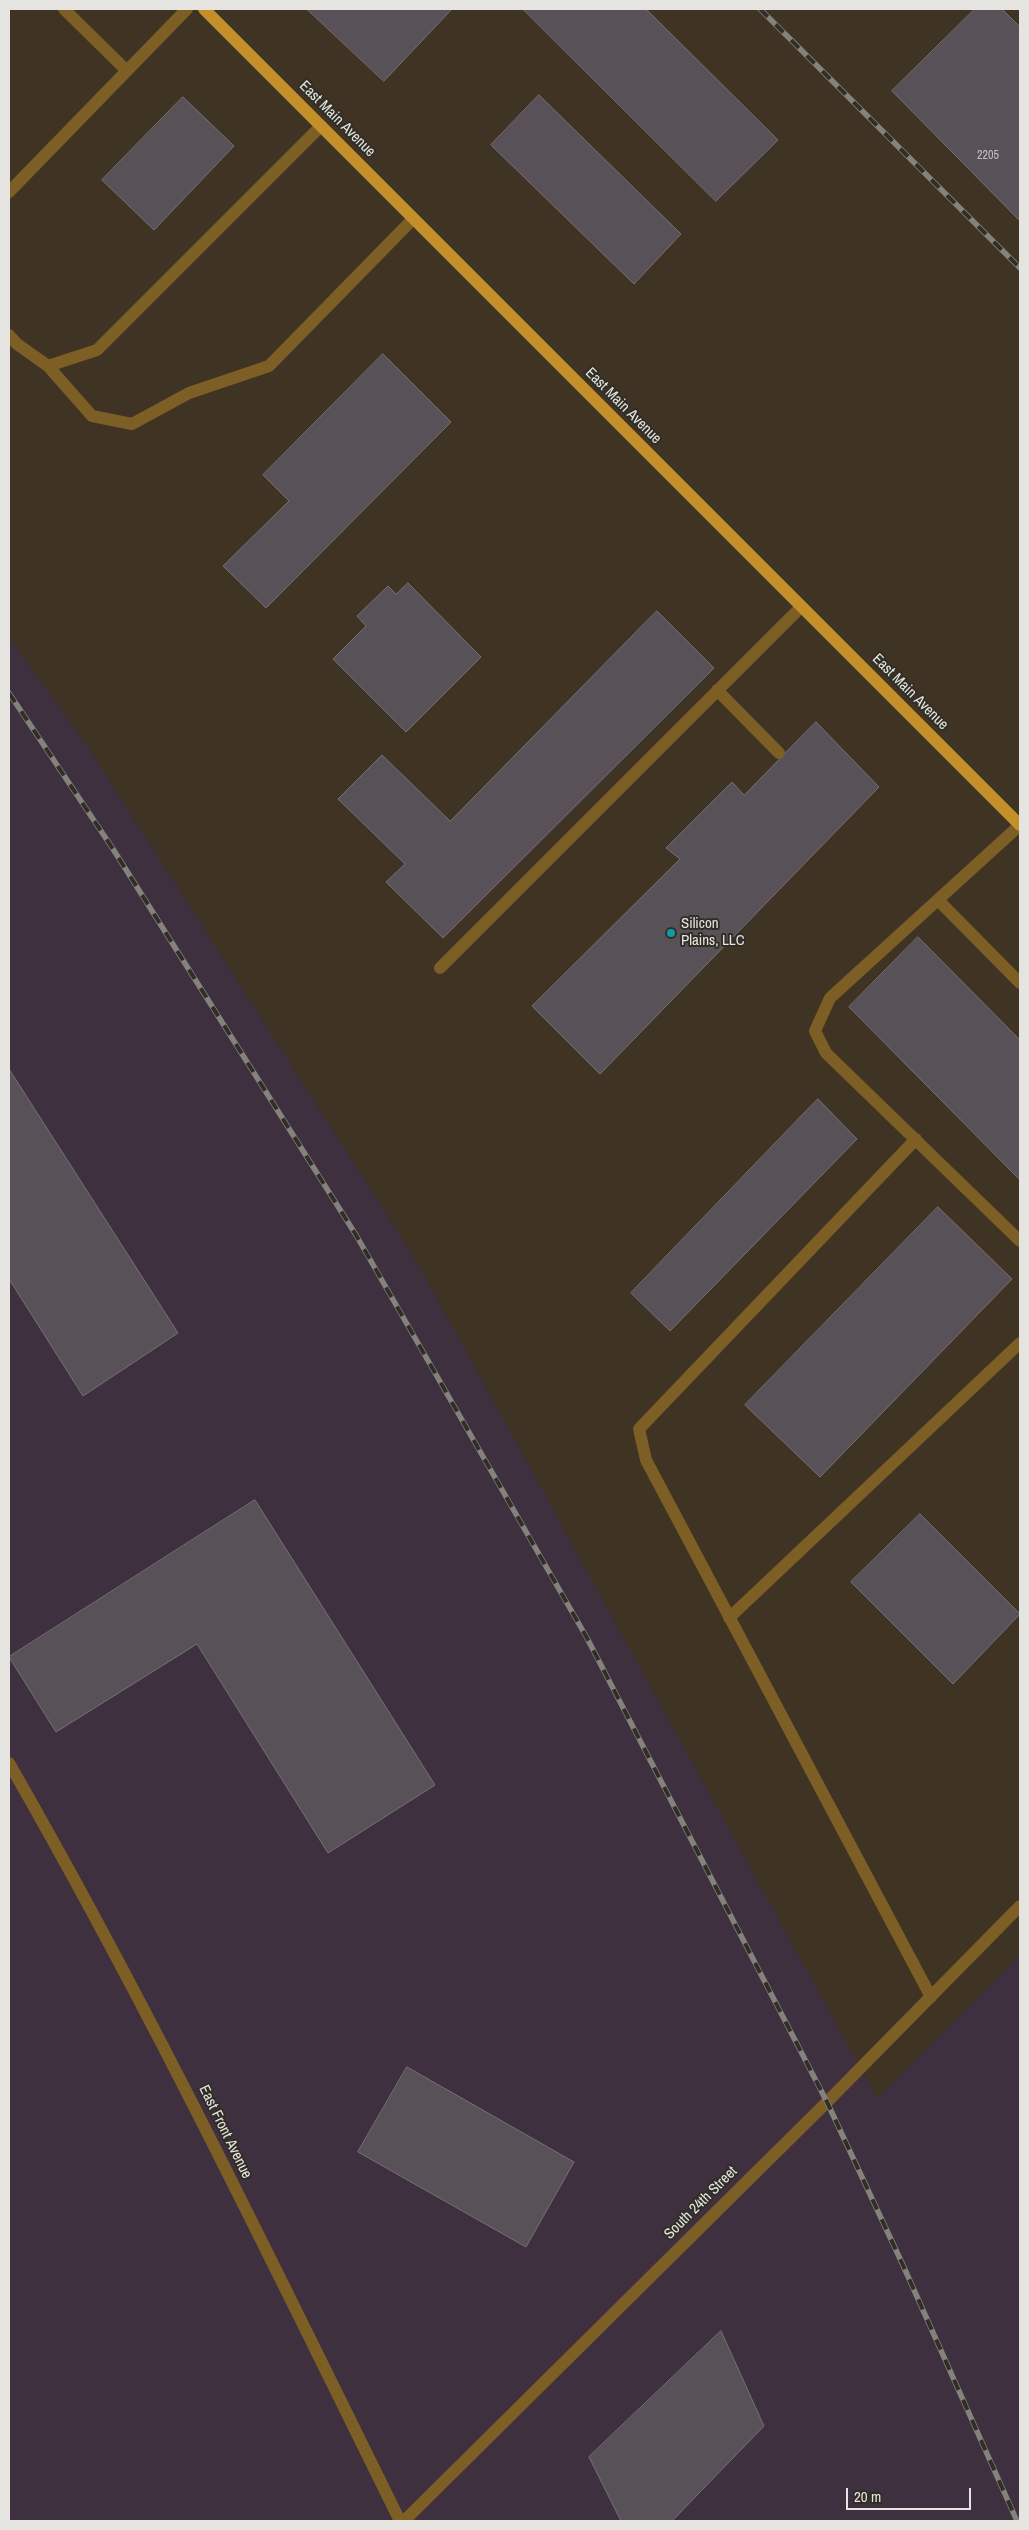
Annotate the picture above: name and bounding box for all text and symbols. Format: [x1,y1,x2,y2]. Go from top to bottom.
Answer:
street label: East Main Avenue [295,77,379,161]
house number: 2205 [977,149,999,163]
street label: East Main Avenue [581,364,665,448]
street label: East Main Avenue [868,650,952,734]
place label: Silicon Plains, LLC [681,915,745,950]
marker: Silicon Plains, LLC [665,927,677,939]
street label: East Front Avenue [195,2082,255,2182]
street label: South 24th Street [661,2163,741,2243]
scale bar [849,2478,974,2510]
text: 20 m [854,2486,881,2507]

